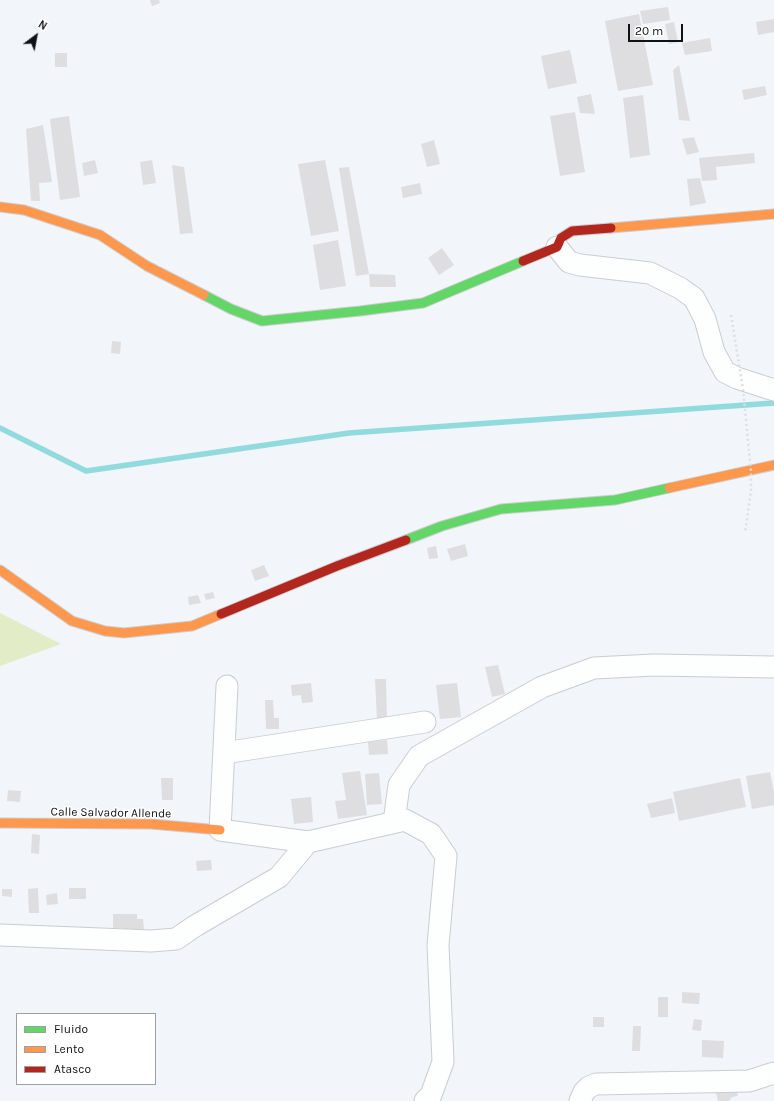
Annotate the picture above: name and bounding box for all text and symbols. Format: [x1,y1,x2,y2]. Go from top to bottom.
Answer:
north arrow [16,16,56,56]
scale bar [630,16,685,42]
text: N [36,18,49,33]
text: 20 m [635,24,663,38]
street label: Calle Salvador Allende [51,805,171,821]
legend [16,1013,156,1085]
text: Fluido [54,1022,88,1036]
text: Lento [54,1042,84,1056]
text: Atasco [54,1062,91,1076]

